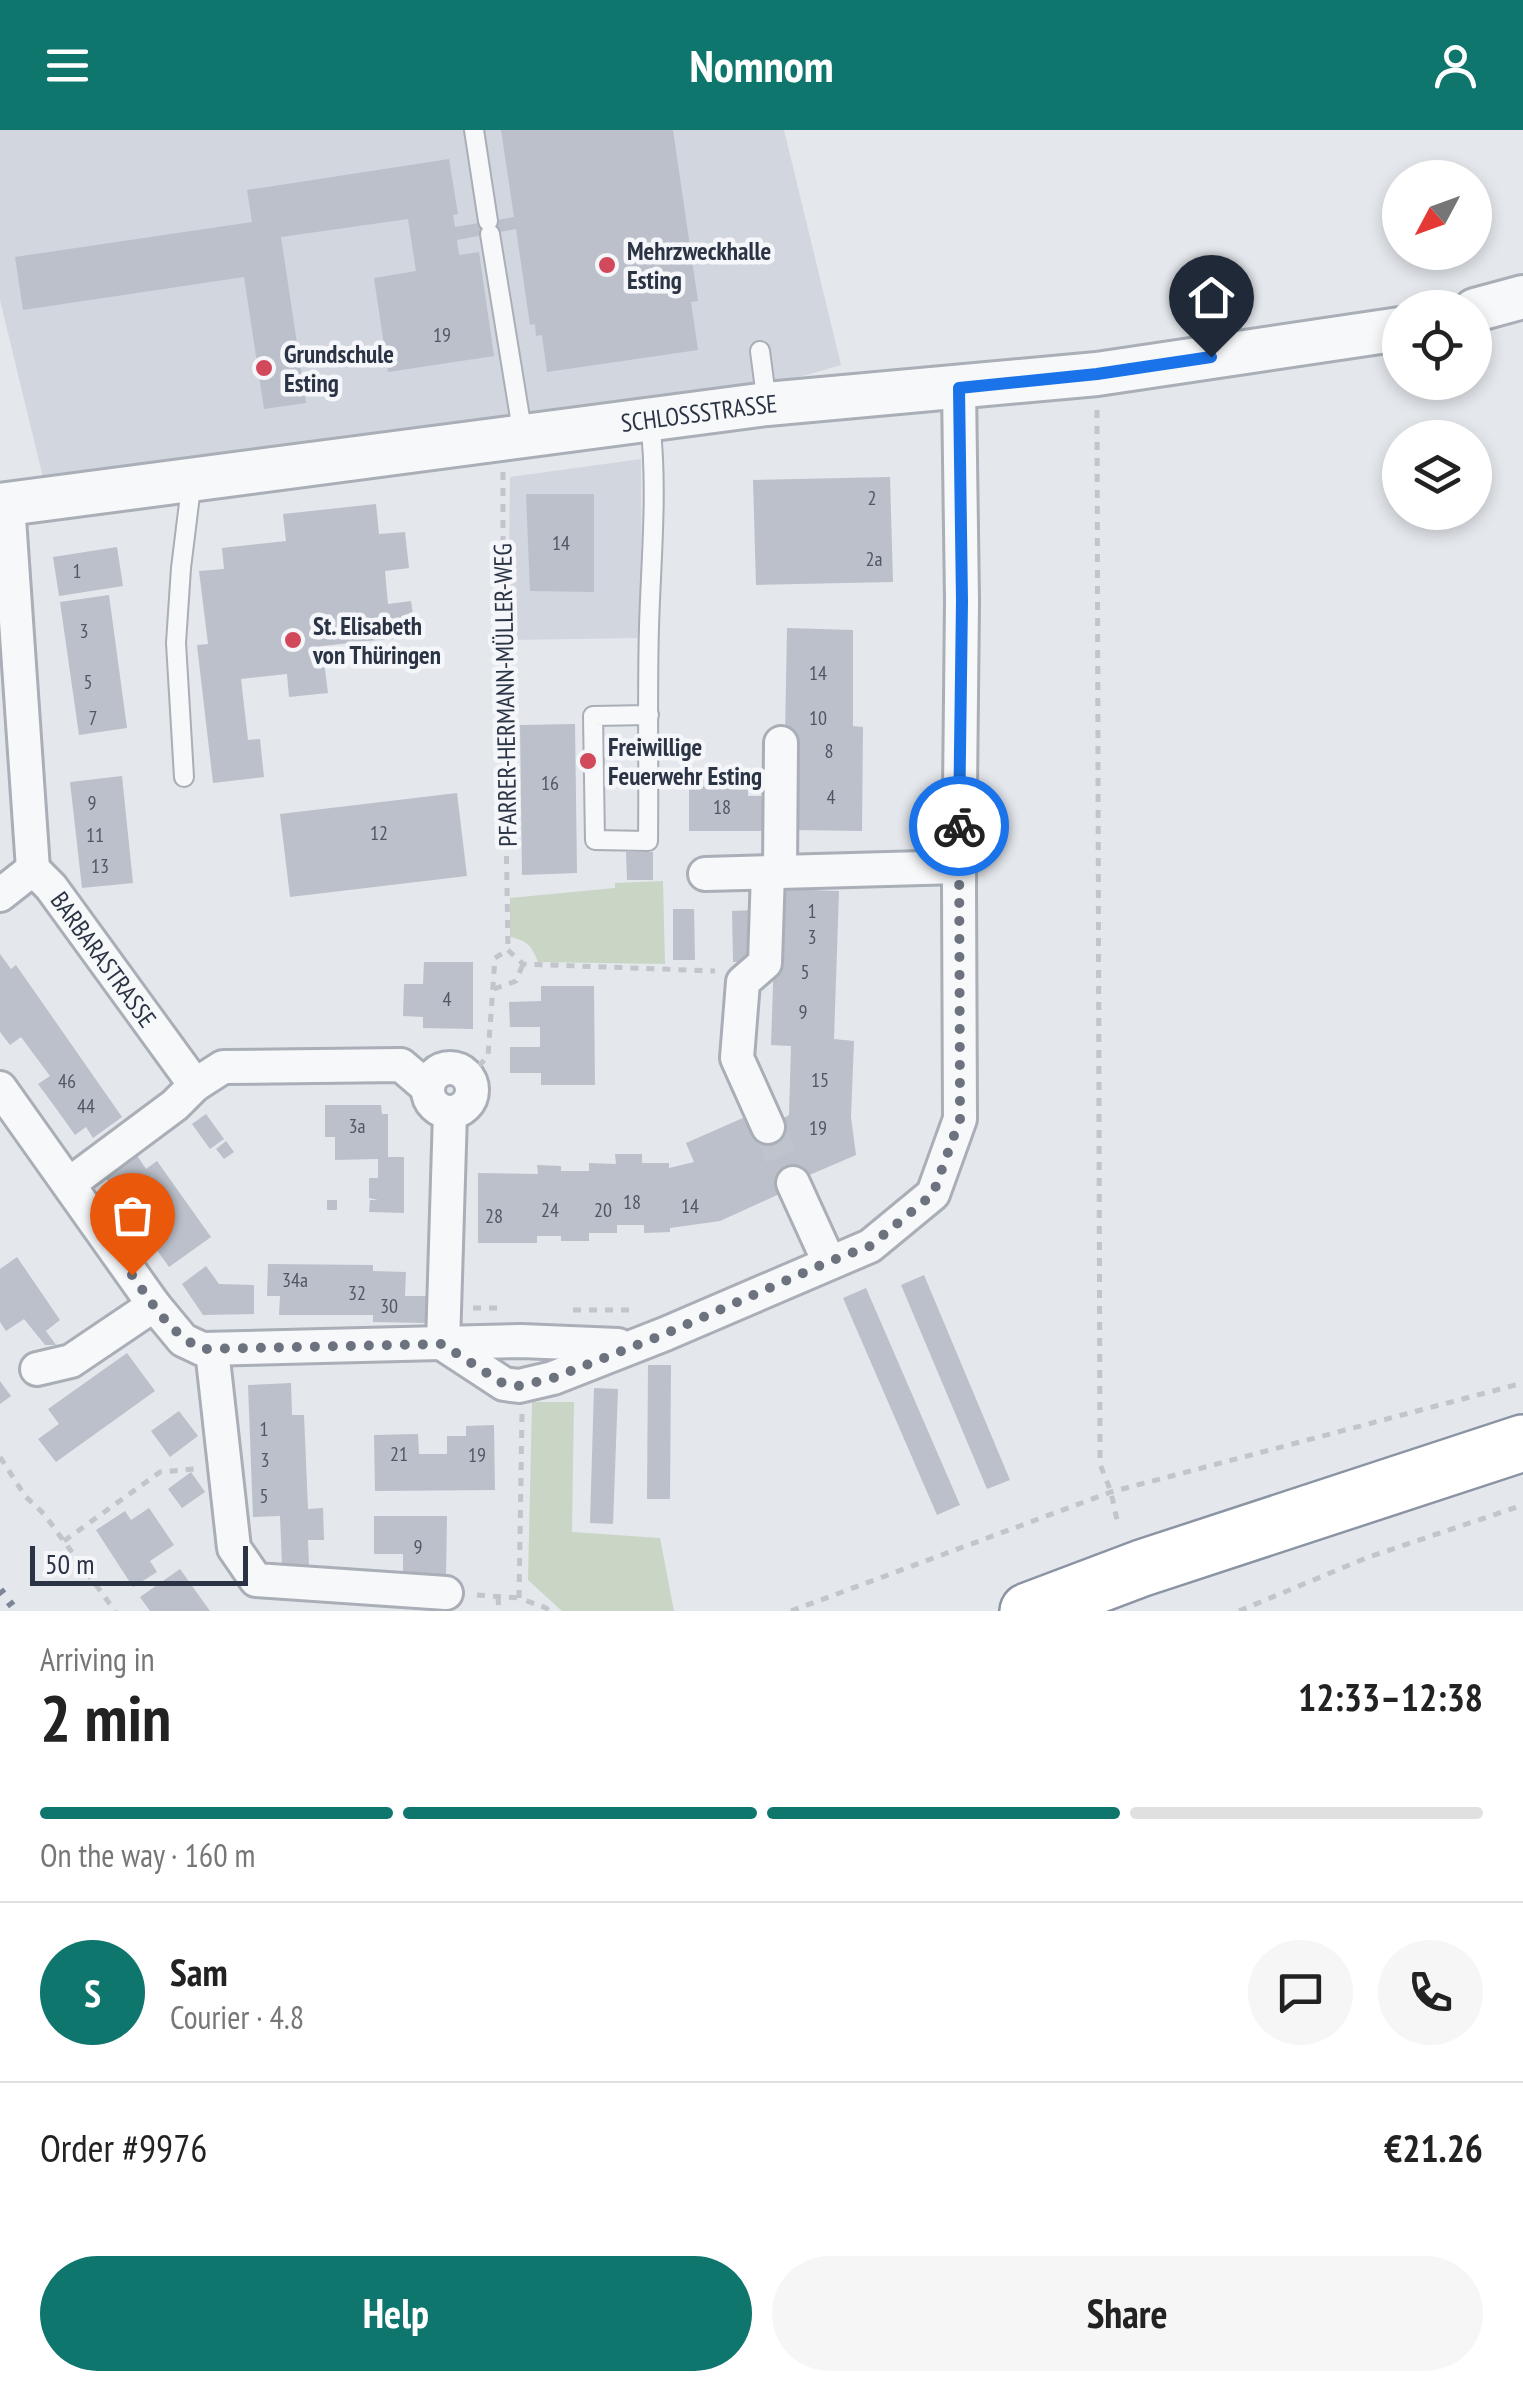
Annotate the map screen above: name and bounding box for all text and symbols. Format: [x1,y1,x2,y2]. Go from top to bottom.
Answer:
text: Nomnom [689,36,834,94]
icon: menu [40,38,95,93]
icon: person [1428,38,1483,93]
north arrow [1382,160,1492,270]
map controls [1382,160,1492,530]
place label: Mehrzweckhalle Esting [627,235,771,296]
marker: Mehrzweckhalle Esting [596,254,618,276]
pin [1169,255,1254,358]
icon: home [1184,270,1239,325]
button: locate [1382,290,1492,400]
house number: 19 [433,322,451,348]
place label: Grundschule Esting [284,338,394,399]
marker: Grundschule Esting [253,357,275,379]
street label: SCHLOSSSTRASSE [619,387,778,439]
button: layers [1382,420,1492,530]
house number: 2 [868,485,877,511]
house number: 14 [552,530,570,556]
street label: PFARRER-HERMANN-MÜLLER-WEG [486,543,524,847]
house number: 2a [866,546,883,572]
house number: 1 [73,558,82,584]
place label: St. Elisabeth von Thüringen [312,610,441,671]
house number: 3 [80,618,89,644]
marker: St. Elisabeth von Thüringen [282,629,304,651]
house number: 14 [809,660,827,686]
house number: 5 [84,669,93,695]
house number: 7 [89,705,98,731]
house number: 10 [809,705,827,731]
place label: Freiwillige Feuerwehr Esting [608,731,762,792]
house number: 8 [825,738,834,764]
marker: Freiwillige Feuerwehr Esting [577,750,599,772]
house number: 16 [541,770,559,796]
courier [909,776,1009,876]
house number: 4 [827,784,836,810]
house number: 9 [88,790,97,816]
house number: 18 [713,794,731,820]
icon: bike [932,799,987,854]
house number: 12 [370,820,388,846]
house number: 11 [86,822,104,848]
house number: 13 [91,853,109,879]
street label: BARBARASTRASSE [44,885,164,1033]
house number: 1 [808,898,817,924]
house number: 3 [808,924,817,950]
house number: 5 [801,959,810,985]
house number: 4 [443,986,452,1012]
house number: 9 [799,999,808,1025]
house number: 15 [811,1067,829,1093]
house number: 46 [58,1068,76,1094]
house number: 44 [77,1093,95,1119]
house number: 3a [349,1113,366,1139]
house number: 19 [809,1115,827,1141]
pin [90,1173,175,1276]
icon: bag [105,1188,160,1243]
house number: 18 [623,1189,641,1215]
house number: 14 [681,1193,699,1219]
house number: 24 [541,1197,559,1223]
house number: 20 [594,1197,612,1223]
house number: 28 [485,1203,503,1229]
house number: 34a [282,1267,308,1293]
house number: 32 [348,1280,366,1306]
house number: 30 [380,1293,398,1319]
house number: 1 [260,1416,269,1442]
house number: 21 [390,1441,408,1467]
house number: 19 [468,1442,486,1468]
house number: 3 [261,1447,270,1473]
house number: 5 [260,1483,269,1509]
house number: 9 [414,1534,423,1560]
scale bar [30,1541,248,1586]
text: 50 m [45,1545,94,1582]
text: Arriving in [40,1638,155,1680]
text: 12:33–12:38 [1298,1672,1483,1721]
text: 2 min [40,1675,171,1759]
text: On the way · 160 m [40,1834,255,1876]
button: chat [1248,1940,1353,2045]
button: phone [1378,1940,1483,2045]
text: Sam [170,1947,228,1996]
text: S [84,1968,101,2017]
text: Courier · 4.8 [170,1996,304,2038]
text: Order #9976 [40,2123,207,2172]
text: €21.26 [1384,2123,1483,2172]
button: Help [40,2256,752,2371]
button: Share [772,2256,1483,2371]

